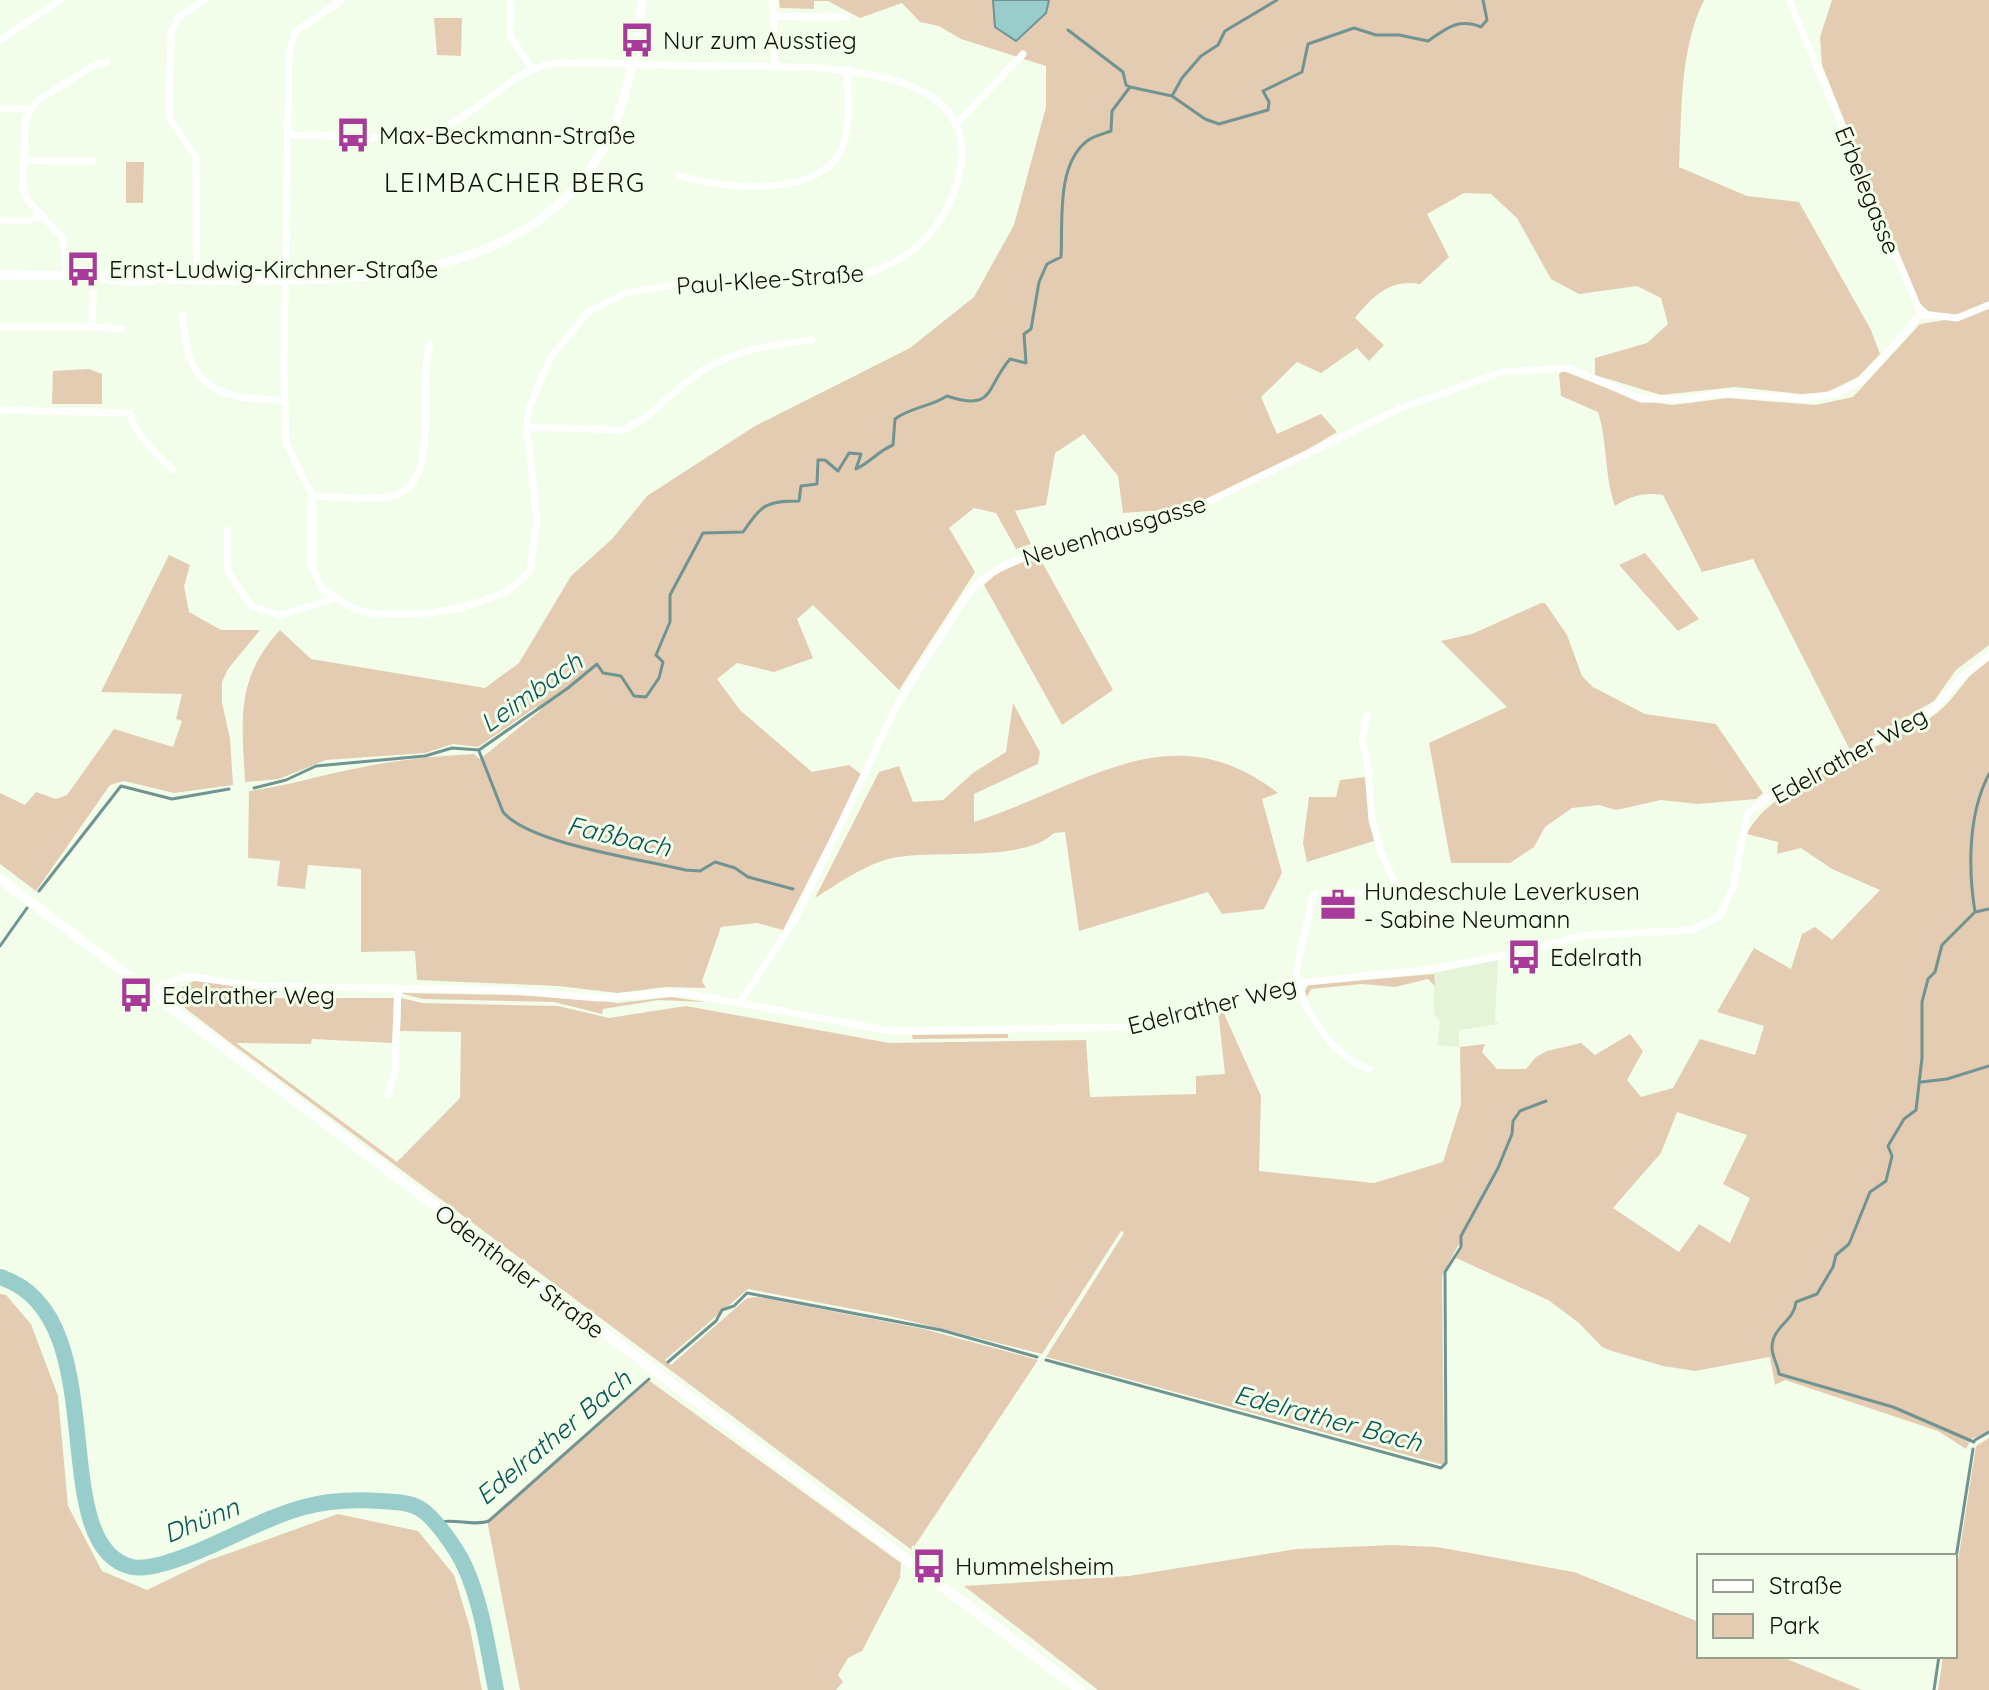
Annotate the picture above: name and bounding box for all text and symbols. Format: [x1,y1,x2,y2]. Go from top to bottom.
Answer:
bus stop icon: Nur zum Ausstieg [618,21,656,59]
place label: Nur zum Ausstieg [663,25,857,55]
bus stop icon: Max-Beckmann-Straße [334,116,372,154]
place label: Max-Beckmann-Straße [379,120,636,150]
street label: Erbelegasse [1829,122,1907,258]
district label: LEIMBACHER BERG [384,166,646,199]
bus stop icon: Ernst-Ludwig-Kirchner-Straße [64,250,102,288]
place label: Ernst-Ludwig-Kirchner-Straße [109,254,438,284]
street label: Paul-Klee-Straße [675,257,865,301]
street label: Neuenhausgasse [1019,488,1209,572]
water label: Leimbach [473,644,590,739]
street label: Edelrather Weg [1766,700,1932,810]
water label: Faßbach [564,808,675,864]
place label: Hundeschule Leverkusen - Sabine Neumann [1364,876,1640,934]
office icon: Hundeschule Leverkusen - Sabine Neumann [1319,886,1357,924]
bus stop icon: Edelrath [1505,938,1543,976]
place label: Edelrath [1550,942,1642,972]
street label: Edelrather Weg [1124,970,1300,1040]
bus stop icon: Edelrather Weg [117,976,155,1014]
place label: Edelrather Weg [162,980,335,1010]
street label: Odenthaler Straße [429,1197,611,1345]
water label: Edelrather Bach [469,1362,638,1512]
water label: Edelrather Bach [1231,1377,1427,1459]
water label: Dhünn [159,1490,244,1550]
bus stop icon: Hummelsheim [910,1547,948,1585]
place label: Hummelsheim [955,1551,1114,1581]
legend [1697,1554,1957,1658]
text: Straße [1769,1570,1842,1600]
text: Park [1769,1610,1820,1640]

